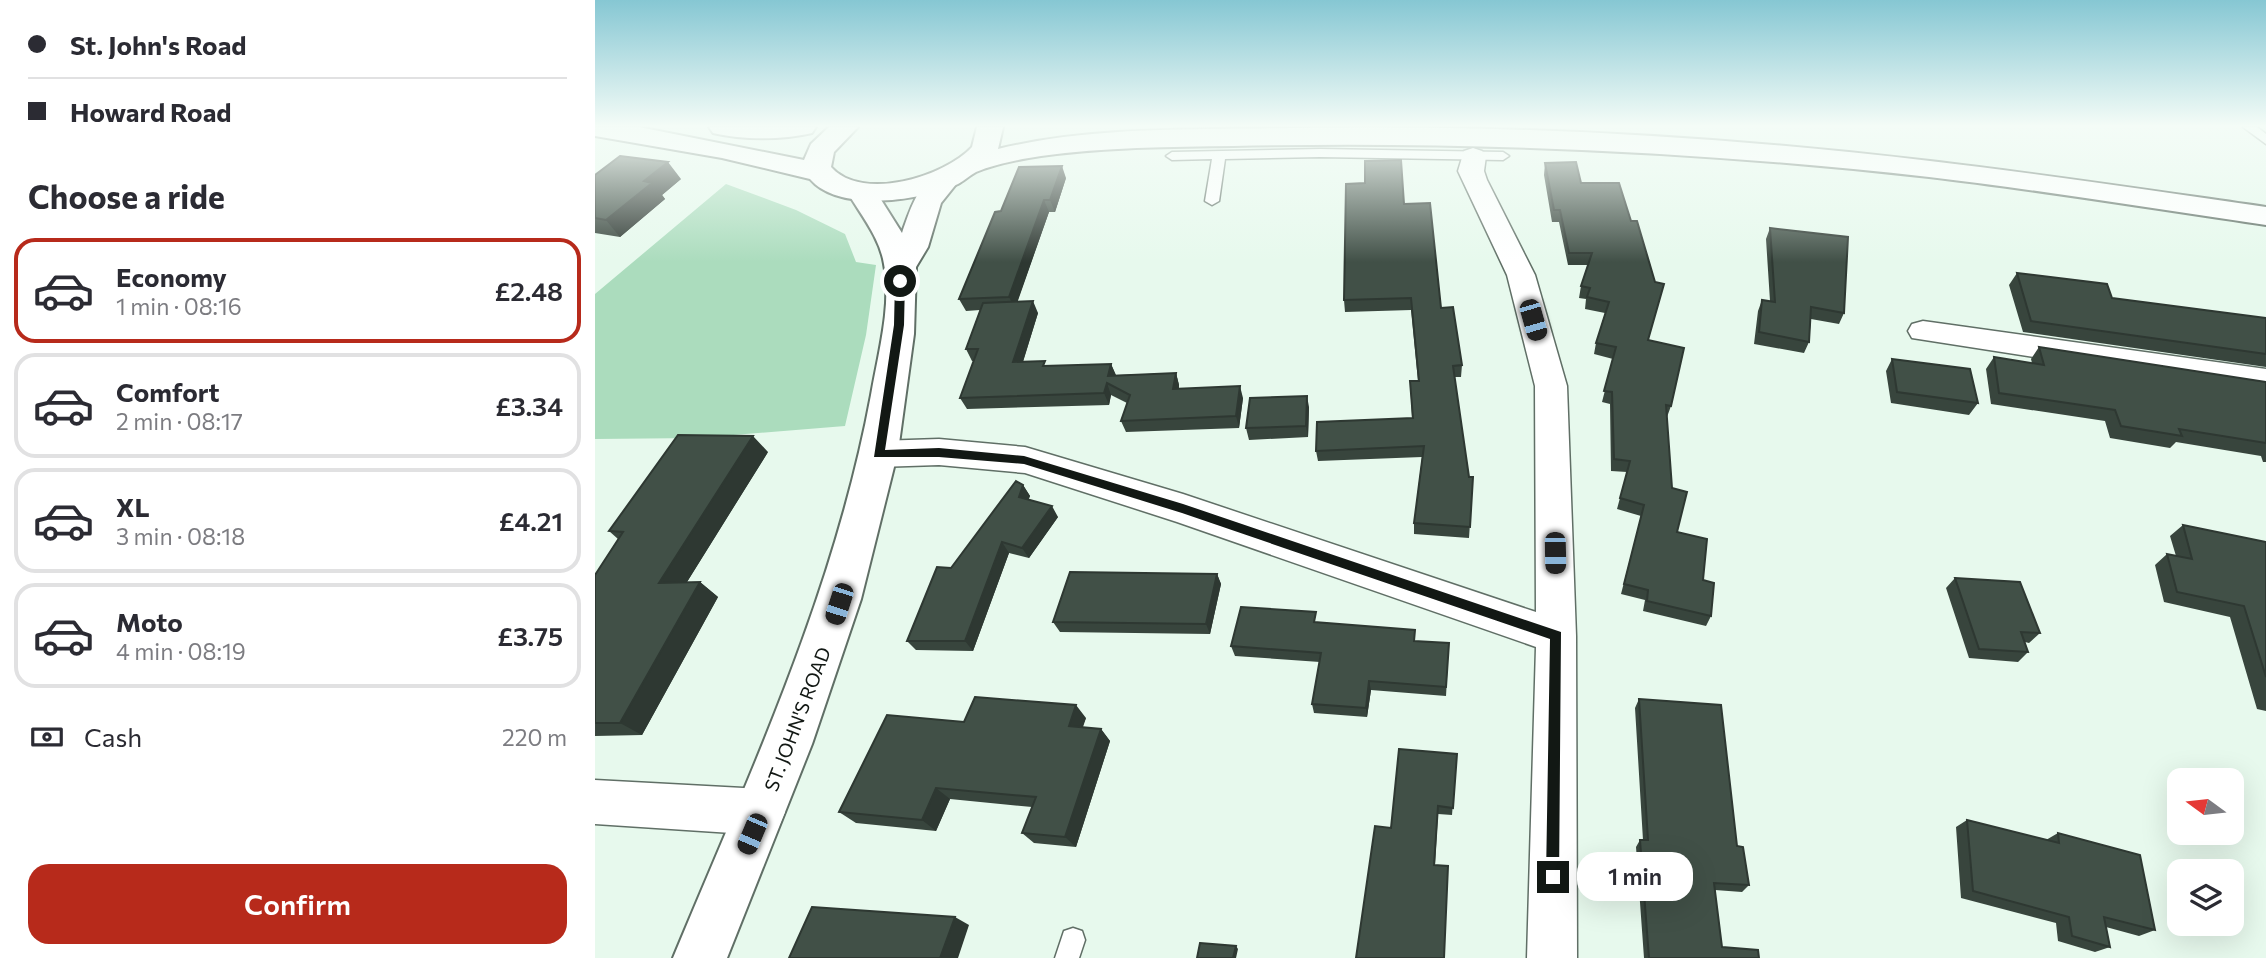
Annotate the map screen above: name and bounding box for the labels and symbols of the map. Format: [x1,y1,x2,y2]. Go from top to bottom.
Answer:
route start [884,265,916,297]
car [1518,297,1549,343]
car [1545,532,1566,574]
car [823,581,856,627]
street label: ST. JOHN'S ROAD [759,644,835,794]
north arrow [2167,768,2243,845]
car [735,811,770,857]
callout: 1 min [1577,852,1693,902]
route end [1537,861,1569,893]

